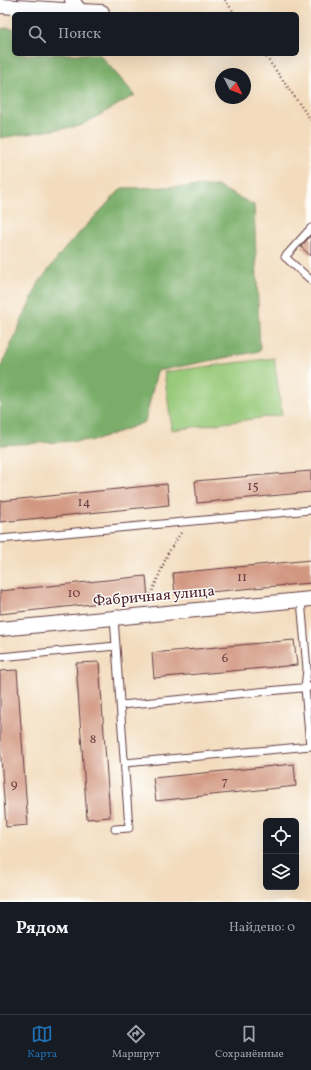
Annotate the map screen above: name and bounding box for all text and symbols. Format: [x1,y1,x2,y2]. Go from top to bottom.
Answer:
search box [12,12,299,56]
icon: search [26,23,48,45]
text: Поиск [58,24,101,45]
north arrow [215,68,251,104]
house number: 15 [247,478,259,496]
house number: 14 [78,494,91,512]
house number: 11 [237,569,247,587]
street label: Фабричная улица [92,581,216,613]
house number: 10 [68,585,81,603]
house number: 6 [222,650,229,668]
house number: 8 [90,731,96,749]
house number: 7 [222,773,228,791]
house number: 9 [11,776,18,794]
map controls [263,818,299,890]
button: locate [263,818,299,854]
button: layers [263,854,299,890]
text: Рядом [16,917,69,940]
text: Найдено: 0 [229,919,295,937]
tab: Карта [27,1023,57,1062]
tab: Маршрут [112,1023,160,1062]
tab: Сохранённые [215,1023,284,1062]

